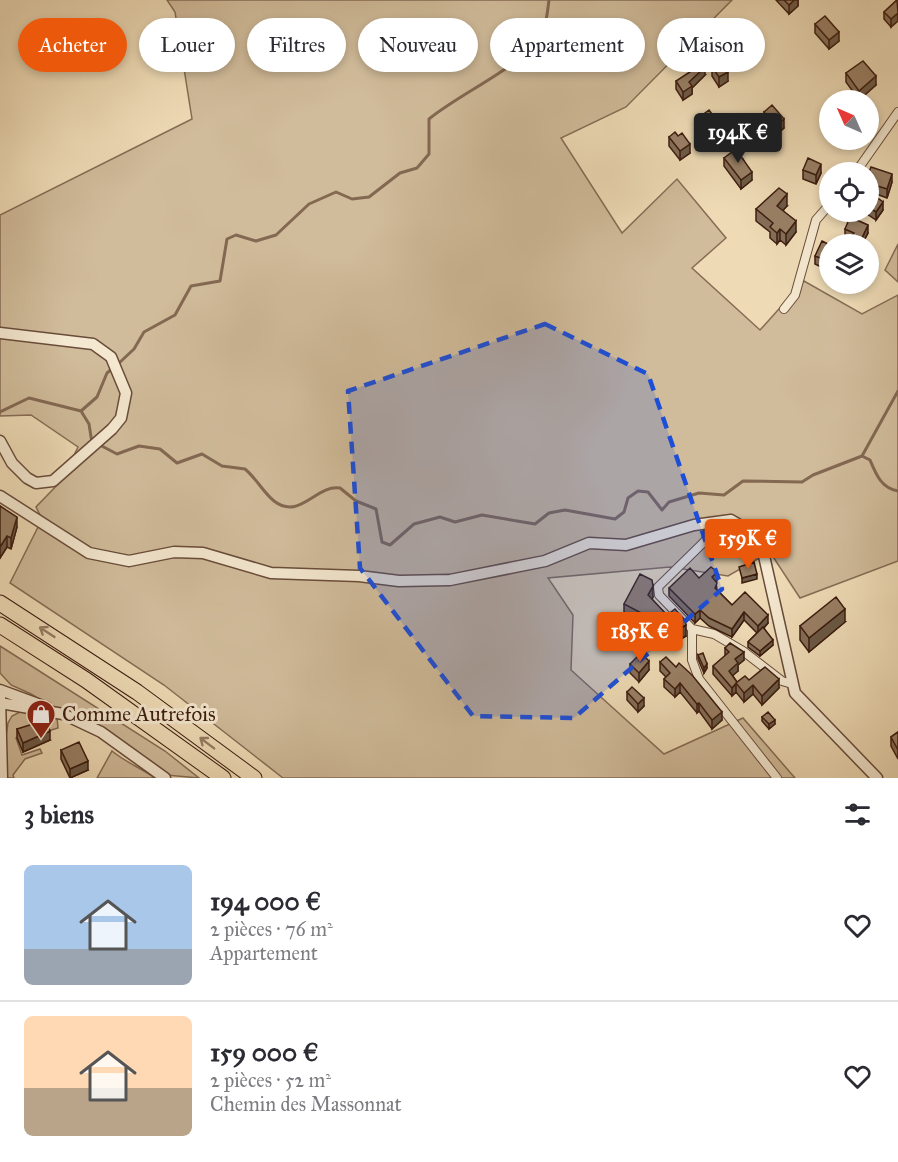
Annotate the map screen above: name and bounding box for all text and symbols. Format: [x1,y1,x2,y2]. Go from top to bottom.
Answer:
chip: Acheter [18,18,127,72]
chip: Louer [139,18,235,72]
chip: Filtres [247,18,346,72]
chip: Nouveau [358,18,478,72]
chip: Appartement [490,18,645,72]
chip: Maison [657,18,765,72]
north arrow [819,90,879,150]
map controls [819,90,879,294]
pin: 194K € [689,113,787,164]
text: 194K € [708,120,768,144]
button: locate [819,162,879,222]
button: layers [819,234,879,294]
pin: 159K € [699,519,797,570]
text: 159K € [719,526,777,550]
pin: 185K € [591,612,689,663]
text: 185K € [611,619,669,643]
one-way arrow [38,626,55,639]
shop icon: Comme Autrefois [25,698,57,740]
place label: Comme Autrefois [62,701,216,727]
one-way arrow [200,737,216,749]
text: 3 biens [24,798,94,830]
icon: filters [841,798,874,831]
text: 194 000 € [210,885,321,917]
icon: home [72,889,144,961]
icon: heart [841,909,874,942]
text: 2 pièces · 76 m² [210,917,333,941]
text: Appartement [210,941,318,965]
text: 159 000 € [210,1036,319,1068]
icon: home [72,1040,144,1112]
icon: heart [841,1060,874,1093]
text: 2 pièces · 52 m² [210,1068,331,1092]
text: Chemin des Massonnat [210,1092,401,1116]

